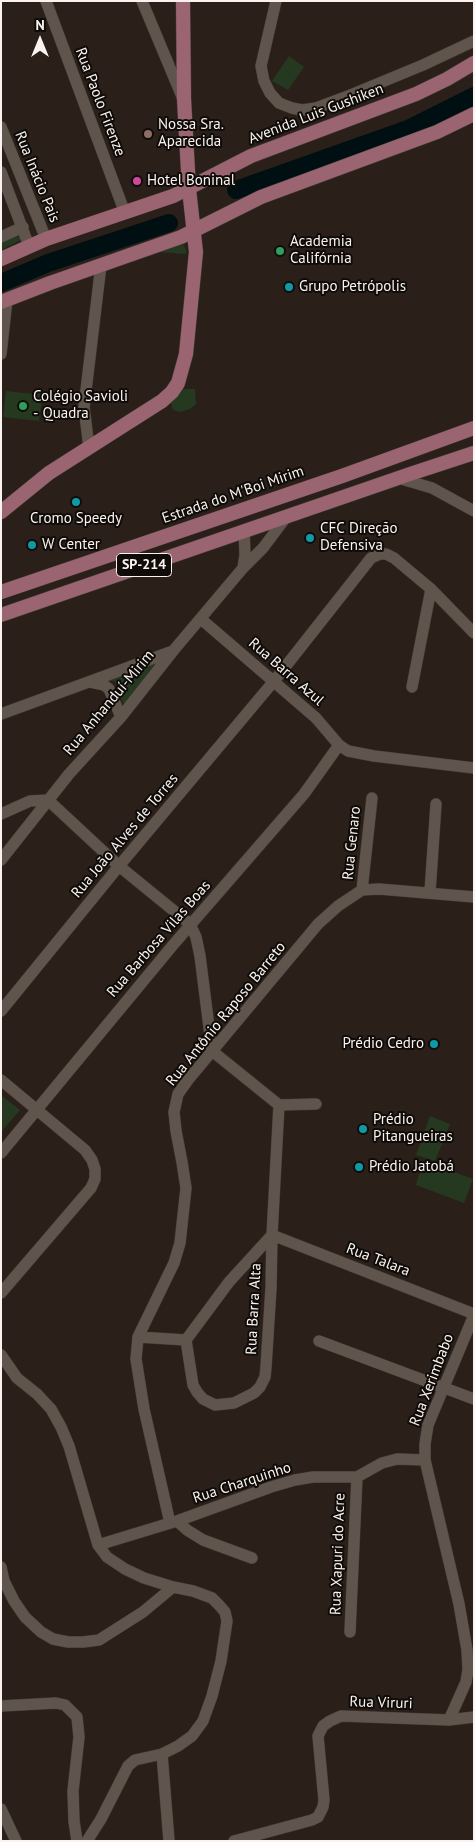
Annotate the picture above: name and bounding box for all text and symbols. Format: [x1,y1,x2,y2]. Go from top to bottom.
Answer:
north arrow [15,15,65,65]
text: N [35,16,45,34]
street label: Rua Paolo Firenze [71,45,129,159]
street label: Avenida Luis Gushiken [246,80,386,148]
place label: Nossa Sra. Aparecida [158,116,224,151]
marker: Nossa Sra. Aparecida [142,128,154,140]
street label: Rua Inácio Pais [11,129,63,225]
place label: Hotel Boninal [147,172,235,190]
marker: Hotel Boninal [131,175,143,187]
place label: Academia Califórnia [290,233,352,268]
marker: Academia Califórnia [274,245,286,257]
place label: Grupo Petrópolis [299,278,406,296]
marker: Grupo Petrópolis [283,281,295,293]
place label: Colégio Savioli - Quadra [33,388,128,423]
marker: Colégio Savioli - Quadra [17,400,29,412]
street label: Estrada do M'Boi Mirim [160,462,306,528]
marker: Cromo Speedy [70,496,82,508]
place label: Cromo Speedy [30,510,122,528]
place label: CFC Direção Defensiva [320,520,398,555]
marker: CFC Direção Defensiva [304,532,316,544]
place label: W Center [42,536,100,554]
marker: W Center [26,539,38,551]
road number: SP-214 [116,554,172,576]
street label: Rua Barra Azul [245,634,327,710]
street label: Rua Anhanduí-Mirim [60,647,158,759]
street label: Rua João Alves de Torres [68,770,182,902]
street label: Rua Genaro [339,805,365,881]
street label: Rua Barbosa Vilas Boas [103,877,215,1001]
street label: Rua Antônio Raposo Barreto [162,938,290,1090]
place label: Prédio Cedro [342,1035,424,1053]
marker: Prédio Cedro [428,1038,440,1050]
place label: Prédio Pitangueiras [373,1111,453,1146]
marker: Prédio Pitangueiras [357,1123,369,1135]
place label: Prédio Jatobá [369,1158,454,1176]
marker: Prédio Jatobá [353,1161,365,1173]
street label: Rua Talara [344,1240,412,1280]
street label: Rua Barra Alta [243,1263,265,1355]
street label: Rua Xerimbabo [406,1331,458,1429]
street label: Rua Charquinho [191,1459,293,1507]
street label: Rua Xapuri do Acre [327,1493,349,1615]
street label: Rua Viruri [349,1693,413,1713]

